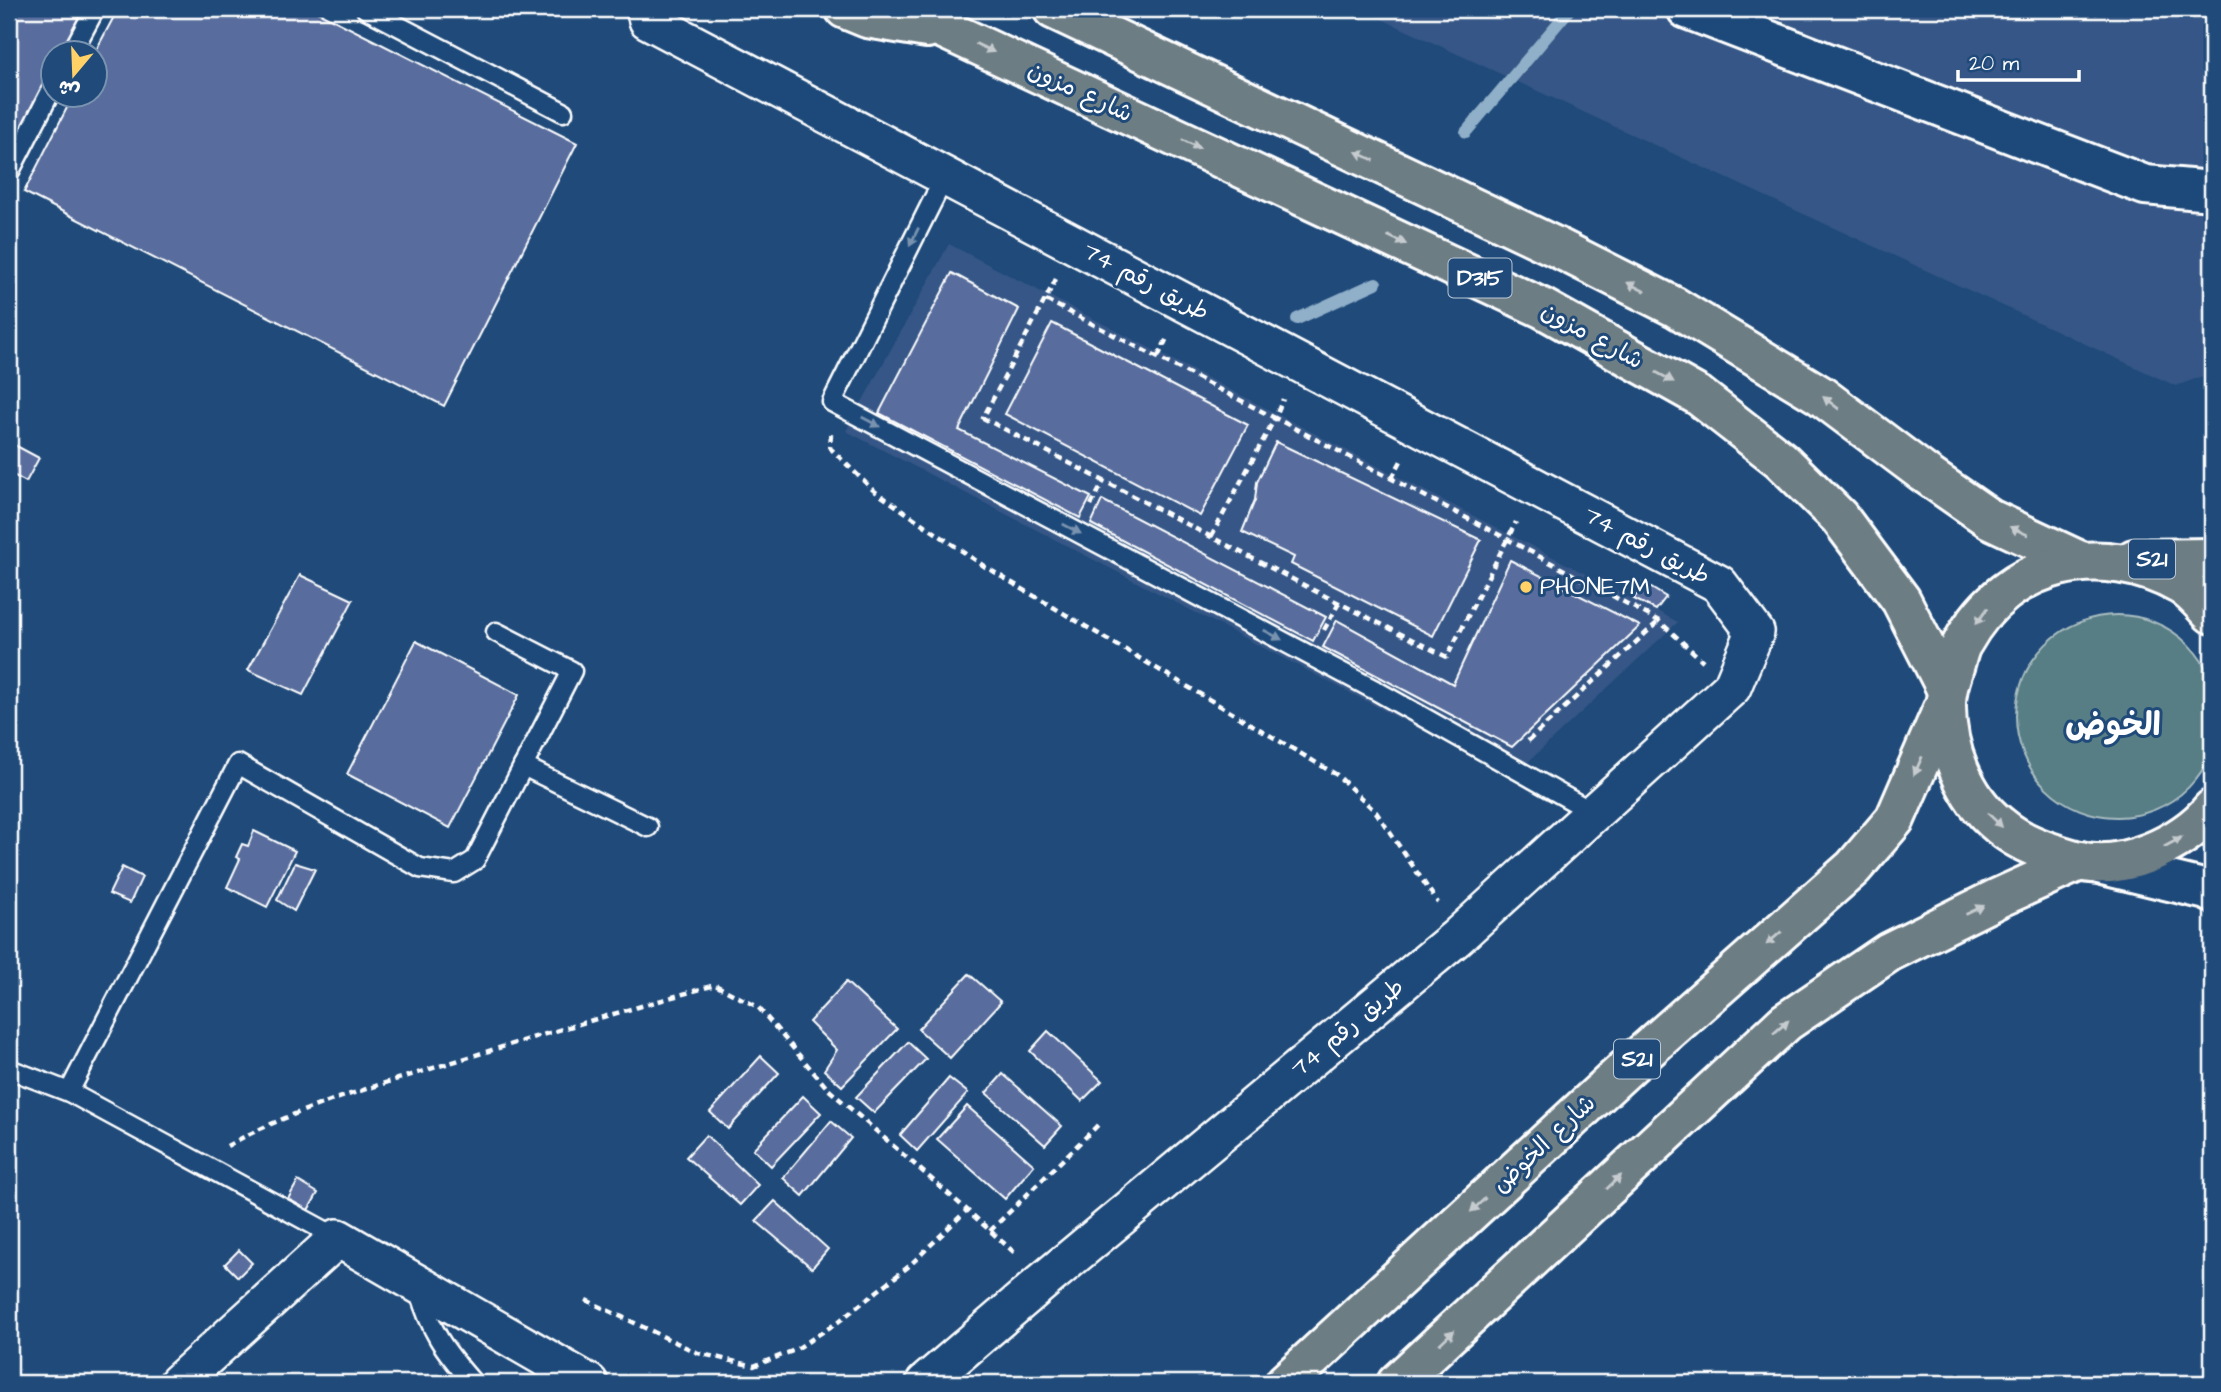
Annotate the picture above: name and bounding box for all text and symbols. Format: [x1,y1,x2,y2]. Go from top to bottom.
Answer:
north arrow [38,38,108,108]
scale bar [1958,38,2079,82]
one-way arrow [975,42,995,54]
text: 20 m [1969,49,2020,78]
street label: شارع مزون [1022,53,1138,131]
text: ش [55,72,83,105]
one-way arrow [1181,138,1201,150]
one-way arrow [1355,150,1375,162]
one-way arrow [909,227,920,247]
one-way arrow [1387,234,1407,246]
street label: طريق رقم 74 [1077,235,1215,329]
road number: D315 [1448,258,1512,298]
one-way arrow [1626,281,1646,292]
street label: شارع مزون [1535,294,1649,378]
one-way arrow [1656,371,1675,383]
one-way arrow [1823,396,1841,411]
one-way arrow [861,417,881,428]
street label: طريق رقم 74 [1578,499,1716,593]
one-way arrow [1062,523,1082,535]
one-way arrow [2008,525,2029,536]
road number: S21 [2129,540,2175,579]
place label: PHONE7M [1540,570,1650,604]
marker: PHONE7M [1518,579,1534,595]
one-way arrow [1975,607,1989,625]
one-way arrow [1263,630,1283,641]
district label: الخوض [2065,703,2161,748]
one-way arrow [1912,756,1923,777]
one-way arrow [1987,811,2004,828]
one-way arrow [2163,836,2183,848]
one-way arrow [1965,904,1985,915]
one-way arrow [1765,930,1783,946]
street label: طريق رقم 74 [1284,971,1412,1085]
one-way arrow [1772,1019,1790,1035]
road number: S21 [1614,1040,1660,1078]
street label: شارع الخوض [1485,1087,1603,1201]
one-way arrow [1605,1174,1623,1190]
one-way arrow [1469,1197,1487,1213]
one-way arrow [1438,1329,1455,1345]

